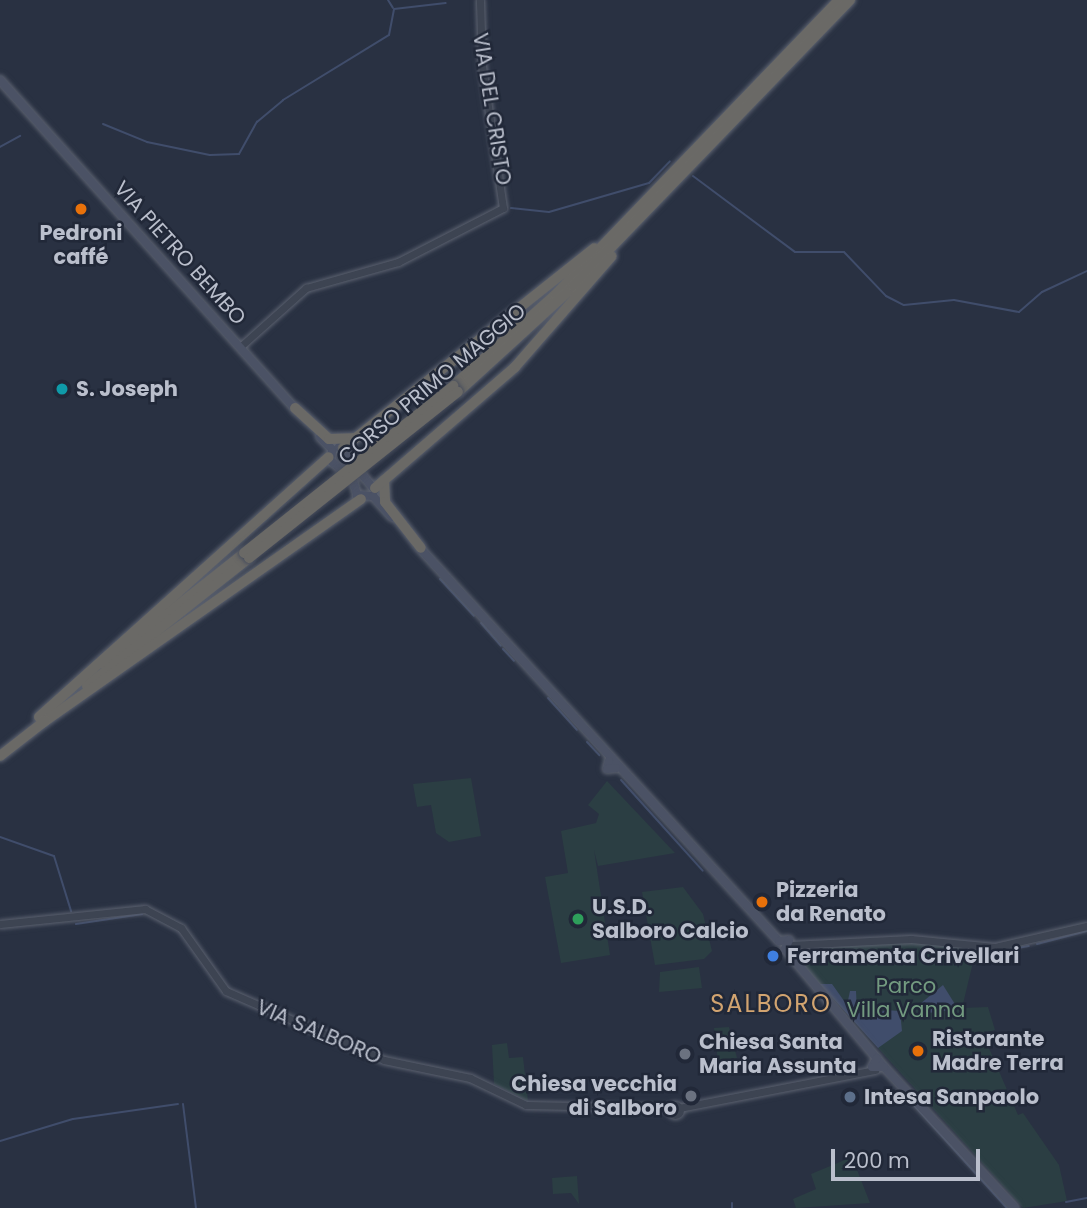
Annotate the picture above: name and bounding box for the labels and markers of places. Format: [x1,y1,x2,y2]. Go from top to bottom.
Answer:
marker: Pedroni caffé [73,201,89,217]
place label: Pedroni caffé [39,220,123,270]
place label: S. Joseph [76,376,178,402]
marker: S. Joseph [54,381,70,397]
place label: Pizzeria da Renato [776,877,886,927]
place label: U.S.D. Salboro Calcio [592,894,749,944]
marker: Pizzeria da Renato [754,894,770,910]
marker: U.S.D. Salboro Calcio [570,911,586,927]
place label: Ferramenta Crivellari [787,943,1019,969]
marker: Ferramenta Crivellari [765,948,781,964]
place label: Ristorante Madre Terra [932,1026,1064,1076]
place label: Chiesa Santa Maria Assunta [699,1029,856,1079]
marker: Ristorante Madre Terra [910,1043,926,1059]
marker: Chiesa Santa Maria Assunta [677,1046,693,1062]
place label: Chiesa vecchia di Salboro [511,1071,677,1121]
place label: Intesa Sanpaolo [864,1084,1039,1110]
marker: Chiesa vecchia di Salboro [683,1088,699,1104]
marker: Intesa Sanpaolo [842,1089,858,1105]

